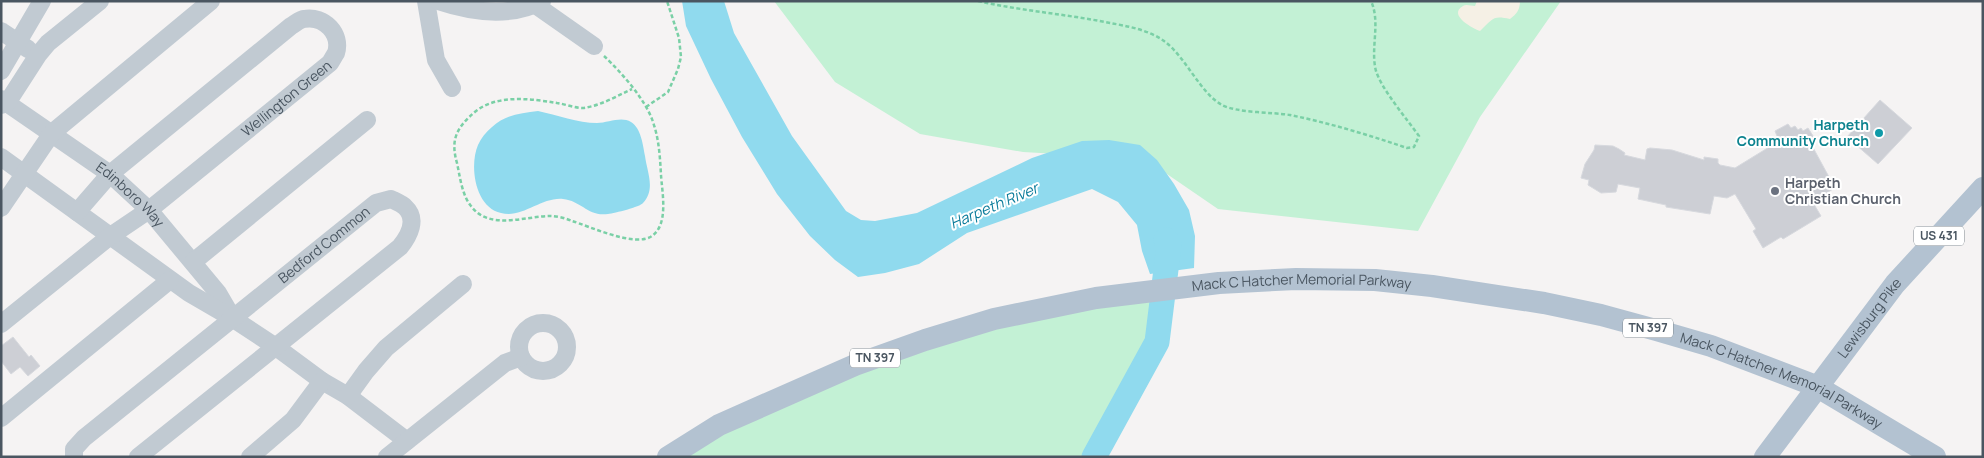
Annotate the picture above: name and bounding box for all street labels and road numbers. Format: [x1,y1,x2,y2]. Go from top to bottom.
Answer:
street label: Wellington Green [237,56,335,140]
street label: Edinboro Way [92,157,170,231]
street label: Bedford Common [274,202,374,287]
road number: US 431 [1914,227,1964,246]
street label: Mack C Hatcher Memorial Parkway [1191,269,1413,295]
street label: Lewisburg Pike [1833,273,1905,362]
road number: TN 397 [1623,318,1673,338]
street label: Mack C Hatcher Memorial Parkway [1678,328,1887,433]
road number: TN 397 [850,348,900,368]

